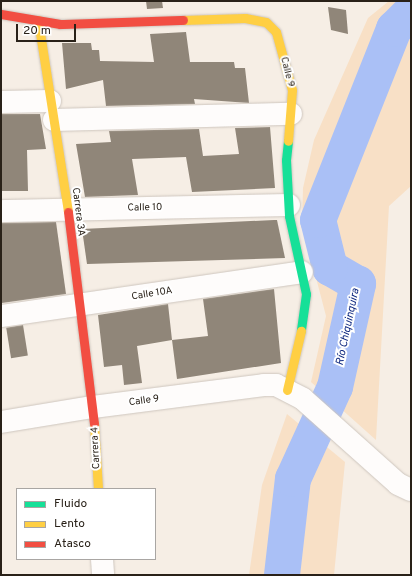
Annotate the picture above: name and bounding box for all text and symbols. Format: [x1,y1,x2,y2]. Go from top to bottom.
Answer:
scale bar [18,16,78,42]
text: 20 m [23,23,51,39]
street label: Calle 9 [277,56,297,88]
street label: Carrera 3A [69,187,87,237]
street label: Calle 10 [127,202,163,214]
street label: Calle 10A [131,285,173,303]
water label: Río Chiquinquira [333,287,363,367]
street label: Calle 9 [128,393,160,409]
street label: Carrera 4 [89,427,103,469]
legend [16,488,156,560]
text: Fluido [54,496,87,512]
text: Lento [54,516,85,532]
text: Atasco [54,536,91,552]

